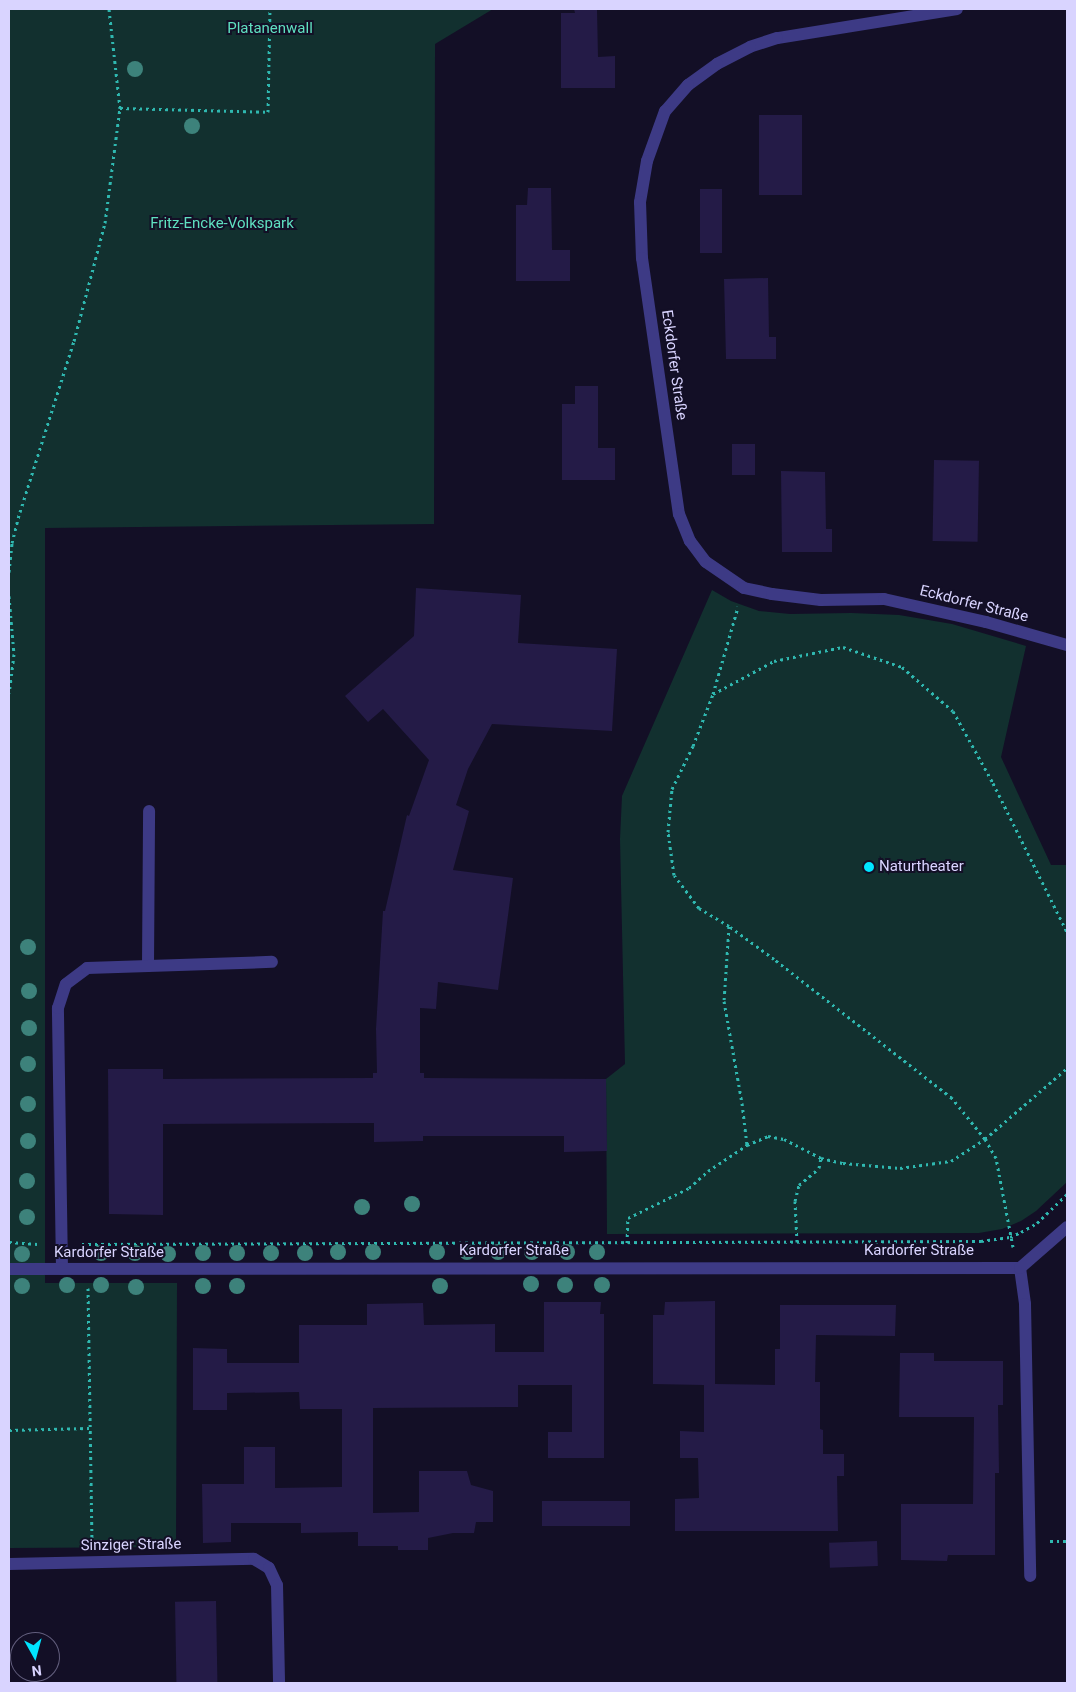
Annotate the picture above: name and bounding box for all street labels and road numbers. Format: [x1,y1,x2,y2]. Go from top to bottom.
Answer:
street label: Eckdorfer Straße [657,309,691,421]
street label: Eckdorfer Straße [918,582,1030,626]
street label: Kardorfer Straße [459,1242,569,1260]
street label: Kardorfer Straße [864,1242,974,1260]
street label: Kardorfer Straße [54,1244,164,1262]
street label: Sinziger Straße [80,1535,182,1555]

